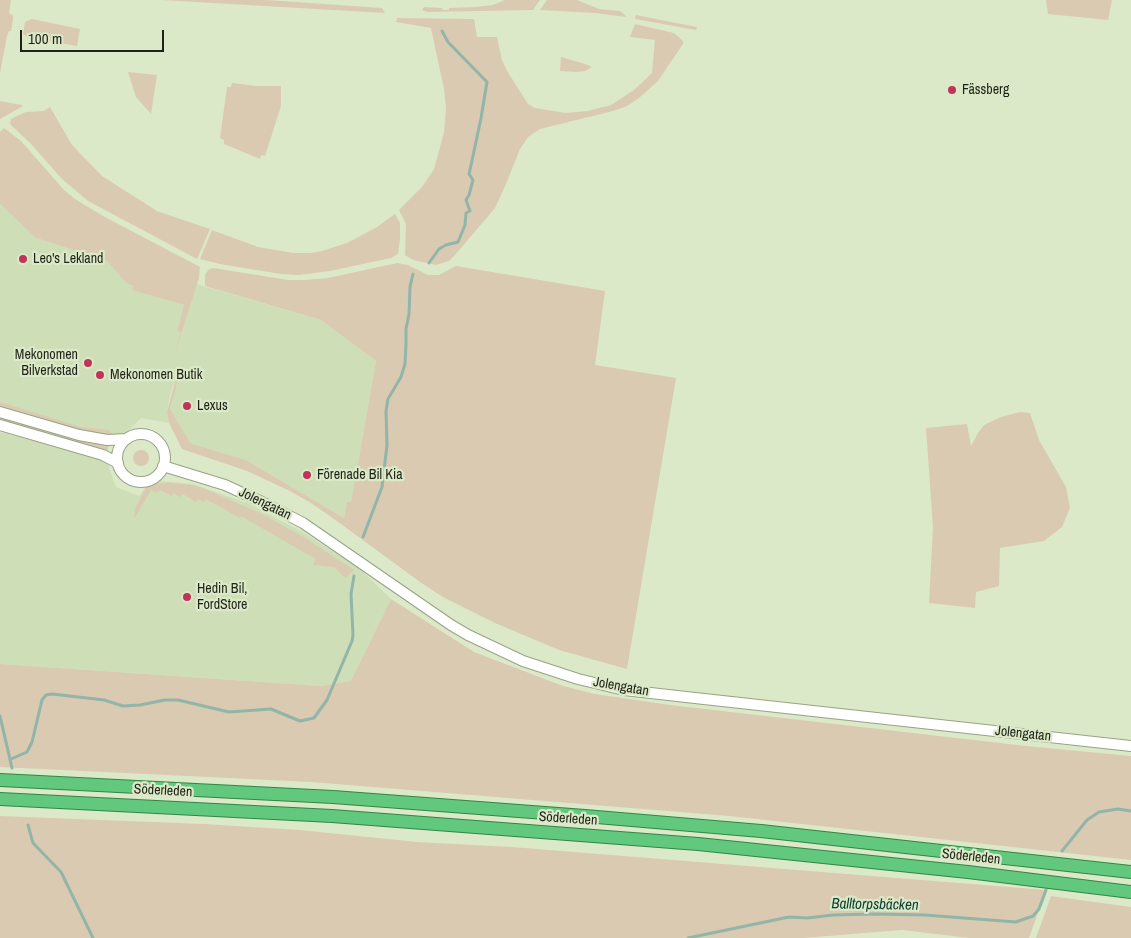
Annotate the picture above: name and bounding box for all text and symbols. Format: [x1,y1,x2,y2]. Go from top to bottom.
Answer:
scale bar [22,20,166,52]
text: 100 m [28,28,62,49]
place label: Fässberg [962,82,1009,98]
marker: Fässberg [946,84,958,96]
place label: Leo's Lekland [33,251,103,267]
marker: Leo's Lekland [17,253,29,265]
place label: Mekonomen Bilverkstad [15,347,78,380]
marker: Mekonomen Bilverkstad [82,357,94,369]
place label: Mekonomen Butik [110,367,203,383]
marker: Mekonomen Butik [94,369,106,381]
place label: Lexus [197,398,228,414]
marker: Lexus [181,400,193,412]
place label: Förenade Bil Kia [317,467,403,483]
marker: Förenade Bil Kia [301,469,313,481]
street label: Jolengatan [236,484,294,524]
place label: Hedin Bil, FordStore [197,581,247,614]
marker: Hedin Bil, FordStore [181,591,193,603]
street label: Jolengatan [592,674,650,700]
street label: Jolengatan [994,723,1052,745]
street label: Söderleden [133,781,193,801]
street label: Söderleden [538,809,598,829]
street label: Söderleden [941,846,1001,868]
water label: Balltorpsbäcken [831,895,919,915]

